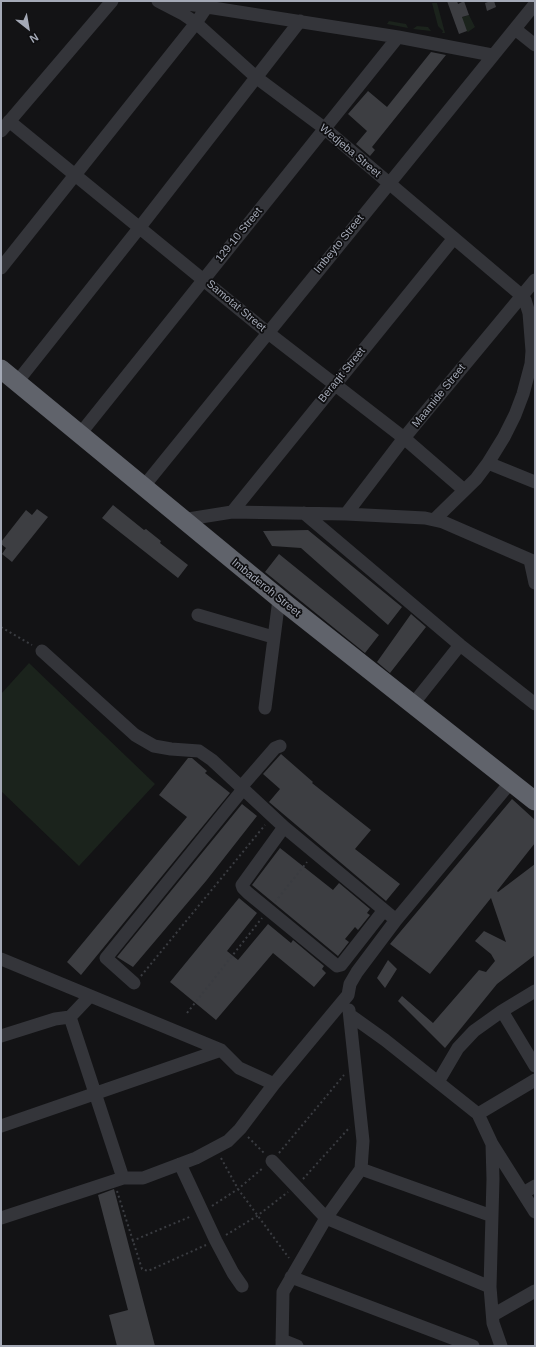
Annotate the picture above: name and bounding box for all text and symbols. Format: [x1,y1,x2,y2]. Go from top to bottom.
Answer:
north arrow [8,8,48,48]
text: N [28,31,41,45]
street label: Wedjeba Street [317,122,383,180]
street label: 129-10 Street [213,205,265,265]
street label: Imbeyto Street [311,212,367,276]
street label: Samotat Street [204,277,268,335]
street label: Beraqit Street [316,345,368,405]
street label: Maamide Street [409,362,469,430]
street label: Imbaderoh Street [229,556,303,620]

